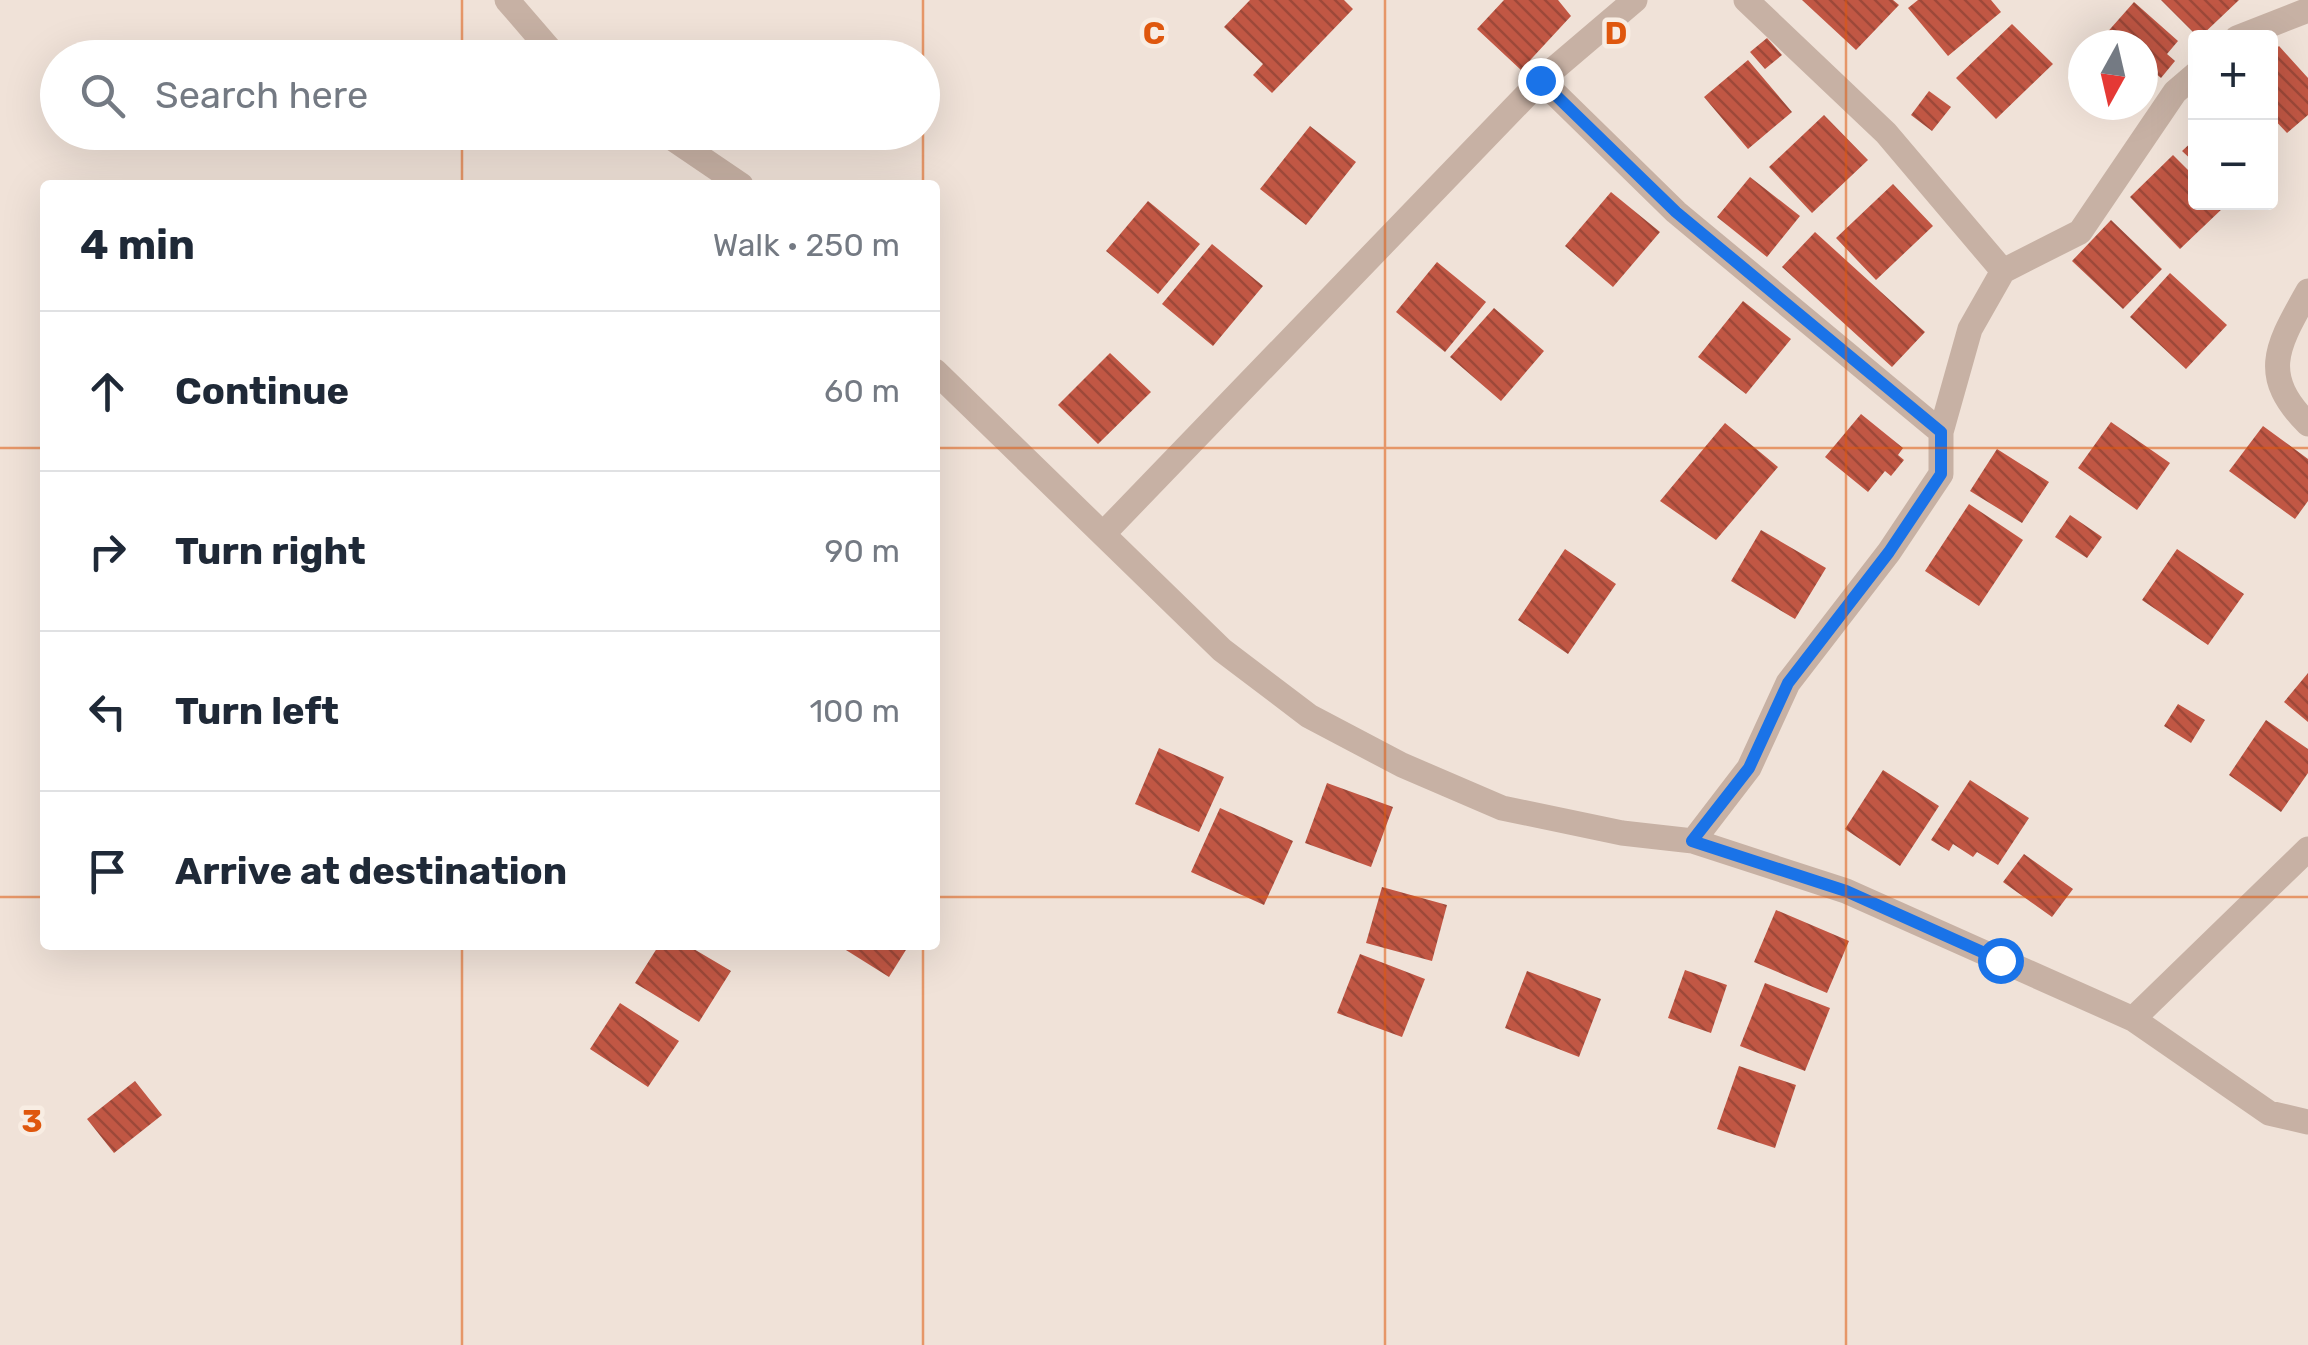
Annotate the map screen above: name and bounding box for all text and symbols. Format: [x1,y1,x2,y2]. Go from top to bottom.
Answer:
text: C [1143,14,1165,52]
text: D [1605,14,1627,52]
north arrow [2068,30,2158,120]
map controls [2188,30,2278,210]
button: + [2188,30,2278,120]
search box [40,40,940,150]
route end [1518,58,1564,104]
icon: search [75,68,130,123]
text: Search here [155,72,368,118]
button: − [2188,120,2278,210]
text: 4 min [80,220,195,270]
text: Walk · 250 m [713,226,900,264]
icon: ahead [80,364,135,419]
text: Continue [175,368,349,414]
text: 60 m [824,372,900,410]
icon: right [80,524,135,579]
text: Turn right [175,528,366,574]
text: 90 m [824,532,900,570]
icon: left [80,684,135,739]
text: Turn left [175,688,339,734]
text: 100 m [809,692,900,730]
icon: arrive [80,844,135,899]
text: Arrive at destination [175,848,567,894]
route start [1978,938,2024,984]
text: 3 [21,1102,43,1140]

